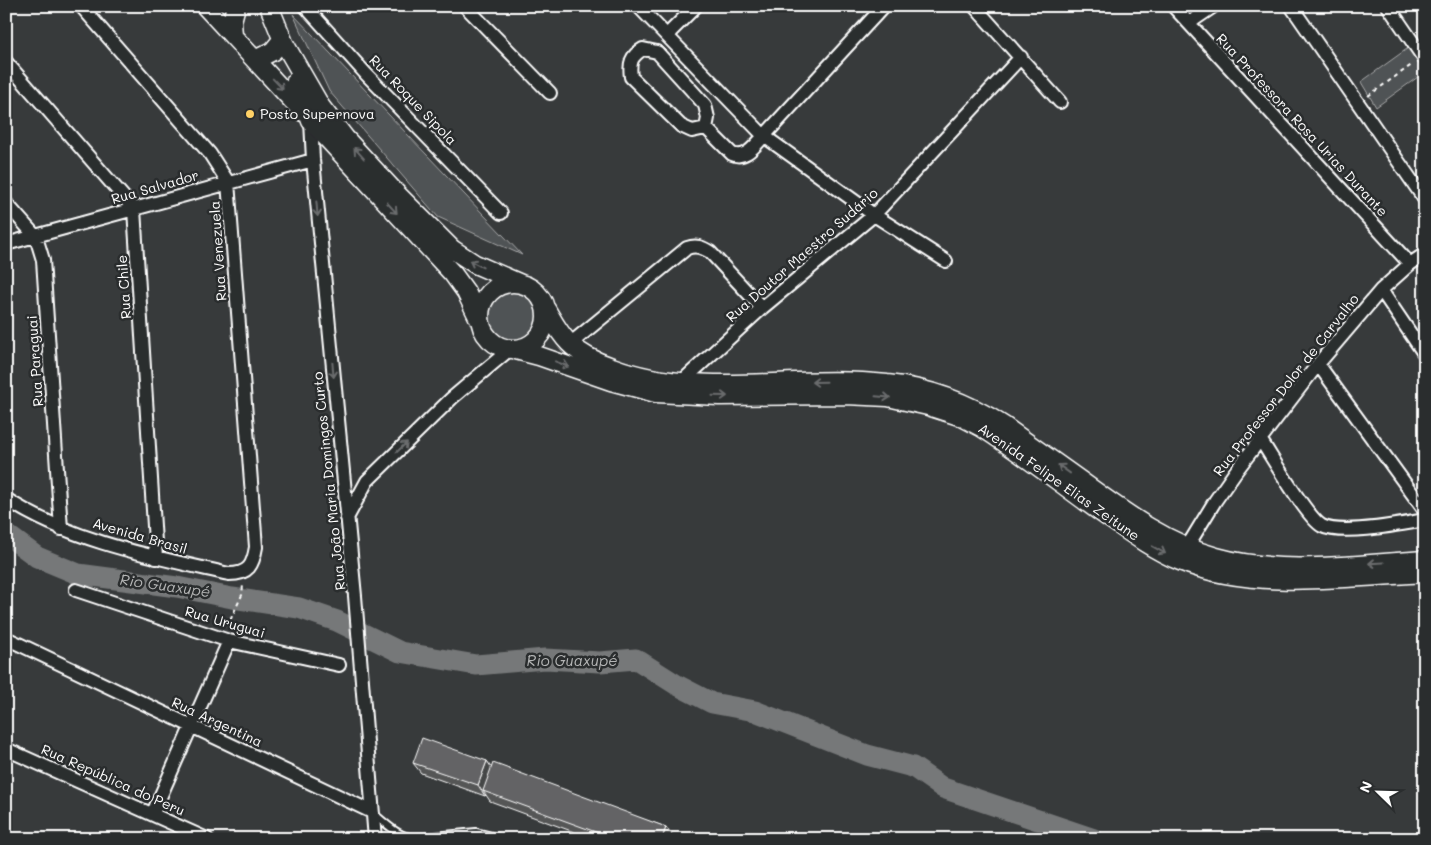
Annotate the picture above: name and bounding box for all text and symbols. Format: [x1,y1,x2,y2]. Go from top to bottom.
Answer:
street label: Rua Professora Rosa Urias Durante [1212,29,1392,220]
street label: Rua Roque Sipola [365,51,461,149]
one-way arrow [272,78,284,90]
place label: Posto Supernova [260,104,375,123]
marker: Posto Supernova [244,108,256,120]
one-way arrow [353,147,365,160]
street label: Rua Salvador [109,165,201,208]
street label: Rua Doutor Maestro Sudário [722,183,882,326]
street label: Rua Venezuela [205,200,230,302]
one-way arrow [312,200,322,216]
one-way arrow [386,202,398,215]
street label: Rua Chile [112,254,135,320]
one-way arrow [469,259,484,269]
street label: Rua Professor Dolor de Carvalho [1209,290,1363,480]
street label: Rua Paraguai [22,315,47,407]
one-way arrow [554,360,570,369]
one-way arrow [328,362,337,378]
street label: Rua João Maria Domingos Curto [308,371,349,591]
one-way arrow [812,377,828,387]
one-way arrow [712,391,728,401]
one-way arrow [874,392,890,402]
street label: Avenida Felipe Elias Zeitune [975,418,1144,545]
one-way arrow [396,441,408,454]
one-way arrow [1058,464,1072,474]
street label: Avenida Brasil [91,513,190,558]
one-way arrow [1151,546,1166,555]
one-way arrow [1368,558,1384,567]
water label: Rio Guaxupé [119,569,212,601]
street label: Rua Uruguai [183,601,267,642]
water label: Rio Guaxupé [527,650,617,670]
street label: Rua Argentina [169,692,266,751]
street label: Rua República do Peru [38,739,188,820]
north arrow [1354,768,1404,818]
text: N [1355,778,1376,795]

